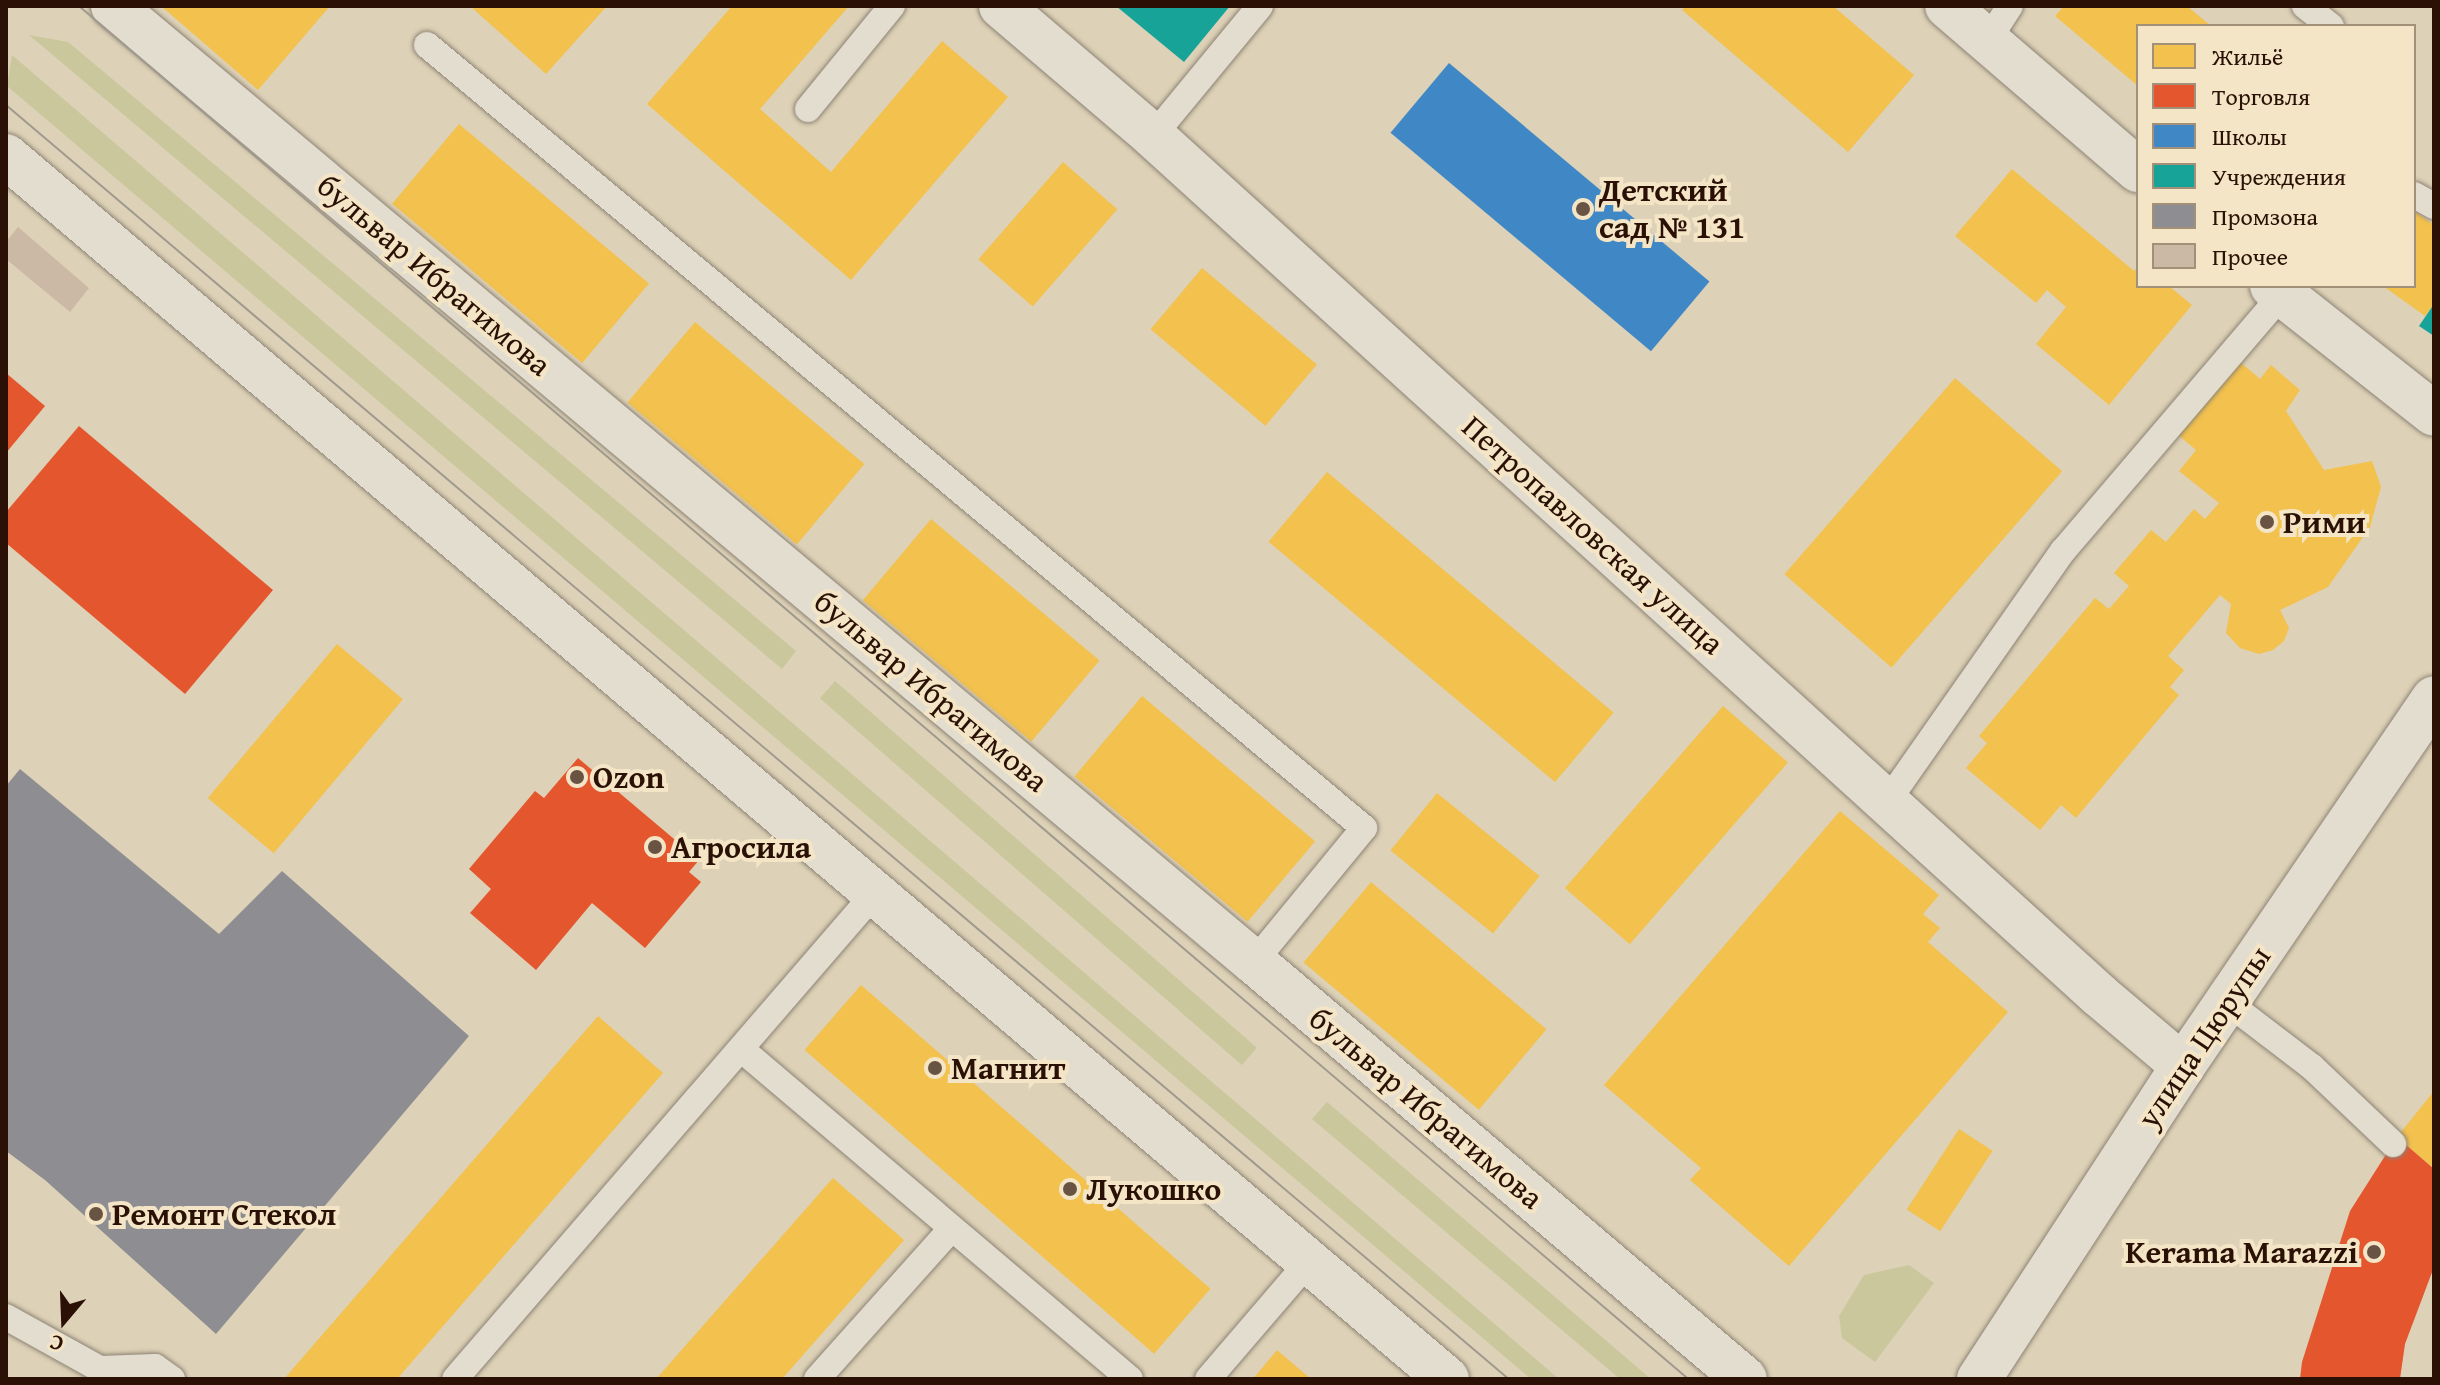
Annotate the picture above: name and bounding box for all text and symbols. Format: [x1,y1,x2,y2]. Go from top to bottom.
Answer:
legend [2136,24,2416,288]
text: Жильё [2212,39,2283,74]
text: Торговля [2212,79,2310,114]
text: Школы [2212,119,2287,154]
text: Учреждения [2212,159,2346,194]
street label: бульвар Ибрагимова [309,166,559,384]
place label: Детский сад № 131 [1599,172,1745,247]
text: Промзона [2212,199,2318,234]
marker: Детский сад № 131 [1574,200,1592,218]
text: Прочее [2212,239,2288,274]
street label: Петропавловская улица [1454,407,1732,663]
place label: Рими [2283,503,2366,541]
marker: Рими [2258,513,2276,531]
street label: бульвар Ибрагимова [806,582,1056,800]
place label: Ozon [593,758,664,796]
marker: Ozon [568,768,586,786]
place label: Агросила [671,828,811,866]
marker: Агросила [646,838,664,856]
street label: улица Цюрупы [2129,939,2279,1135]
street label: бульвар Ибрагимова [1301,999,1551,1217]
place label: Магнит [951,1049,1065,1087]
marker: Магнит [926,1059,944,1077]
place label: Лукошко [1086,1170,1221,1208]
marker: Лукошко [1061,1180,1079,1198]
place label: Ремонт Стекол [112,1195,336,1233]
marker: Ремонт Стекол [87,1205,105,1223]
place label: Kerama Marazzi [2125,1233,2358,1271]
marker: Kerama Marazzi [2365,1243,2383,1261]
north arrow [24,1281,104,1361]
text: С [45,1327,67,1361]

